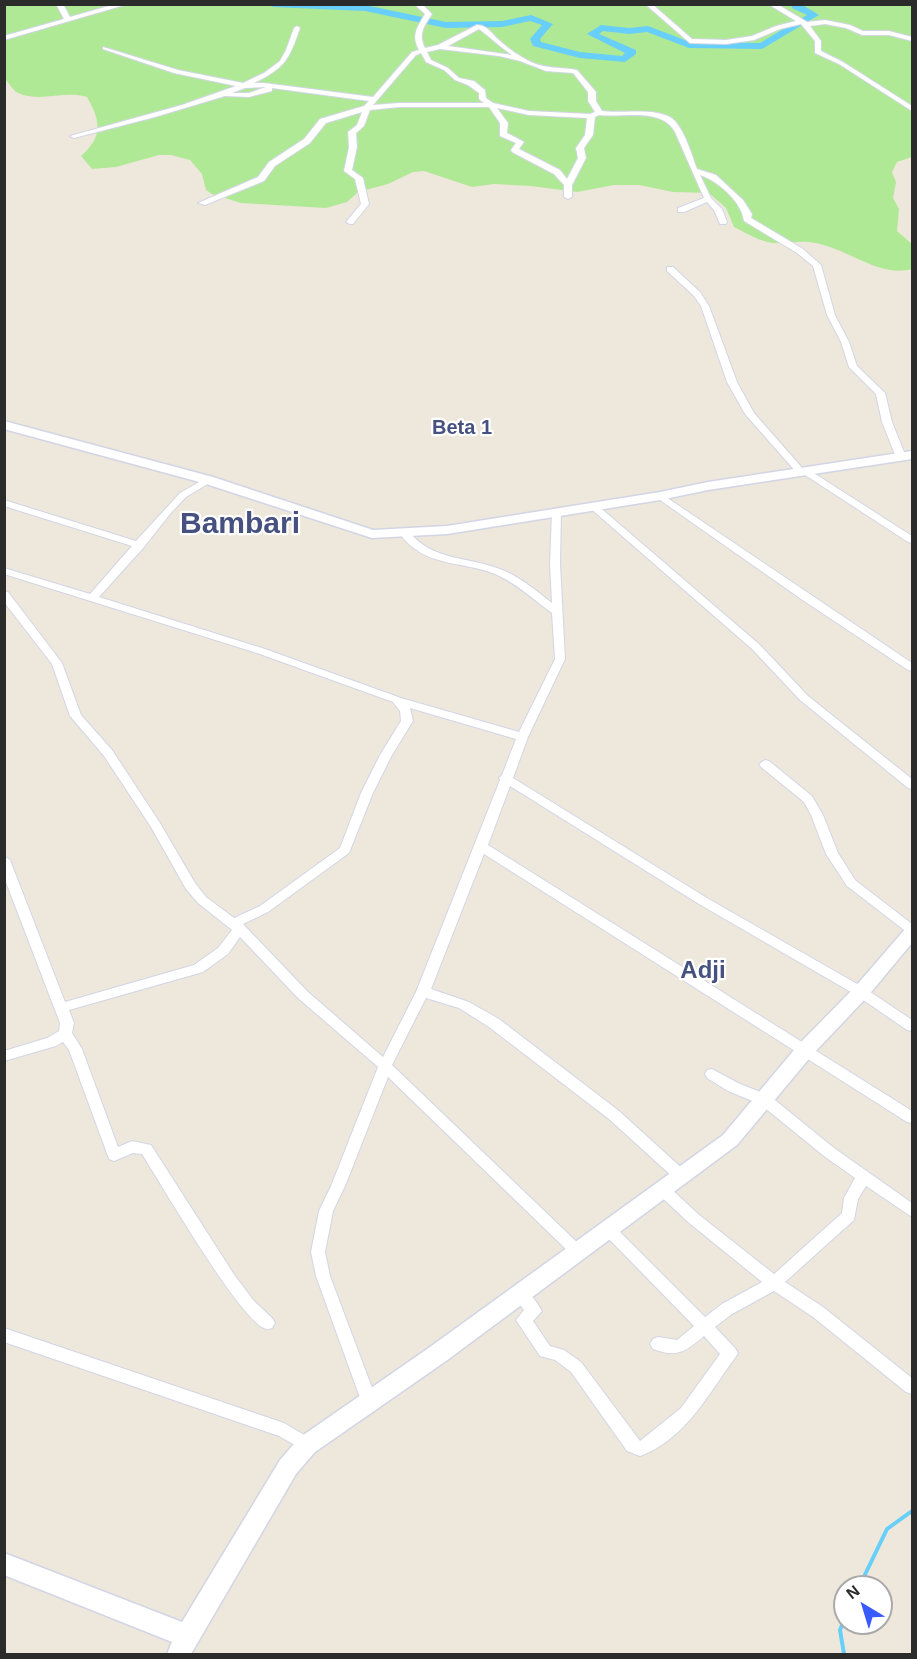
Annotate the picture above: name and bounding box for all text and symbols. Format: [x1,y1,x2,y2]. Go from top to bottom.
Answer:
district label: Beta 1 [432,416,492,440]
district label: Bambari [180,507,300,543]
district label: Adji [680,957,726,985]
north arrow [833,1575,893,1635]
text: N [843,1582,863,1602]

